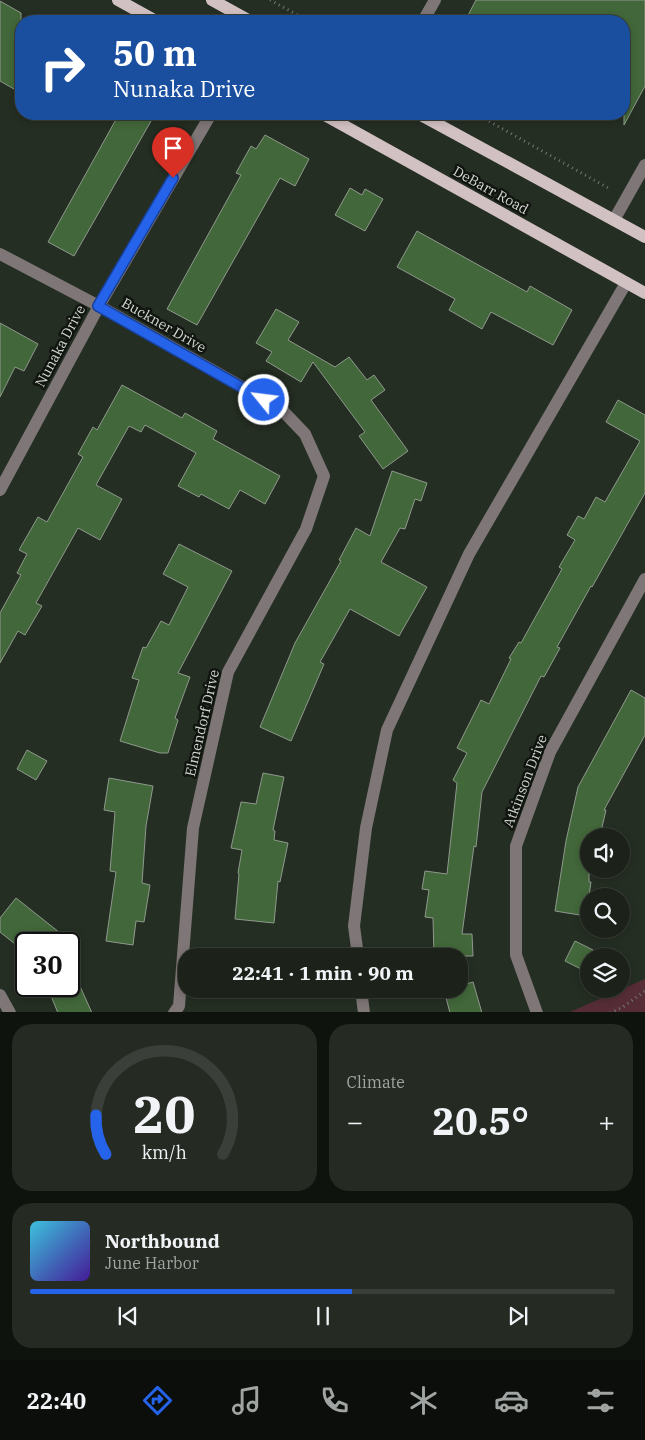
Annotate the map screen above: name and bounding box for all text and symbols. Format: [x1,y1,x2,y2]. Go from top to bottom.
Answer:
text: 50 m [113,30,197,76]
icon: right [30,35,95,100]
text: Nunaka Drive [113,74,255,103]
pin [152,127,194,178]
icon: arrive [159,134,187,162]
street label: DeBarr Road [450,162,532,218]
street label: Buckner Drive [119,294,209,356]
street label: Nunaka Drive [31,302,89,390]
position arrow [237,373,289,425]
street label: Elmendorf Drive [181,668,223,778]
street label: Atkinson Drive [499,732,551,830]
map controls [580,828,630,998]
button: sound [580,828,630,878]
button: search [580,888,630,938]
speed limit sign: 30 [15,932,80,997]
button: layers [580,948,630,998]
text: 22:41 · 1 min · 90 m [232,961,414,985]
text: Climate [347,1072,405,1092]
text: 20 [133,1080,195,1147]
text: 20.5° [432,1096,529,1145]
text: − [347,1103,363,1140]
text: + [598,1103,615,1140]
text: km/h [142,1141,187,1164]
text: Northbound [105,1229,220,1253]
text: June Harbor [105,1253,199,1273]
icon: previous [114,1302,142,1330]
icon: pause [309,1302,337,1330]
icon: next [504,1302,532,1330]
icon: directions [140,1383,175,1418]
icon: music [229,1383,264,1418]
icon: phone [317,1383,352,1418]
icon: climate [406,1383,441,1418]
icon: car [494,1383,529,1418]
icon: filters [583,1383,618,1418]
text: 22:40 [27,1386,86,1415]

